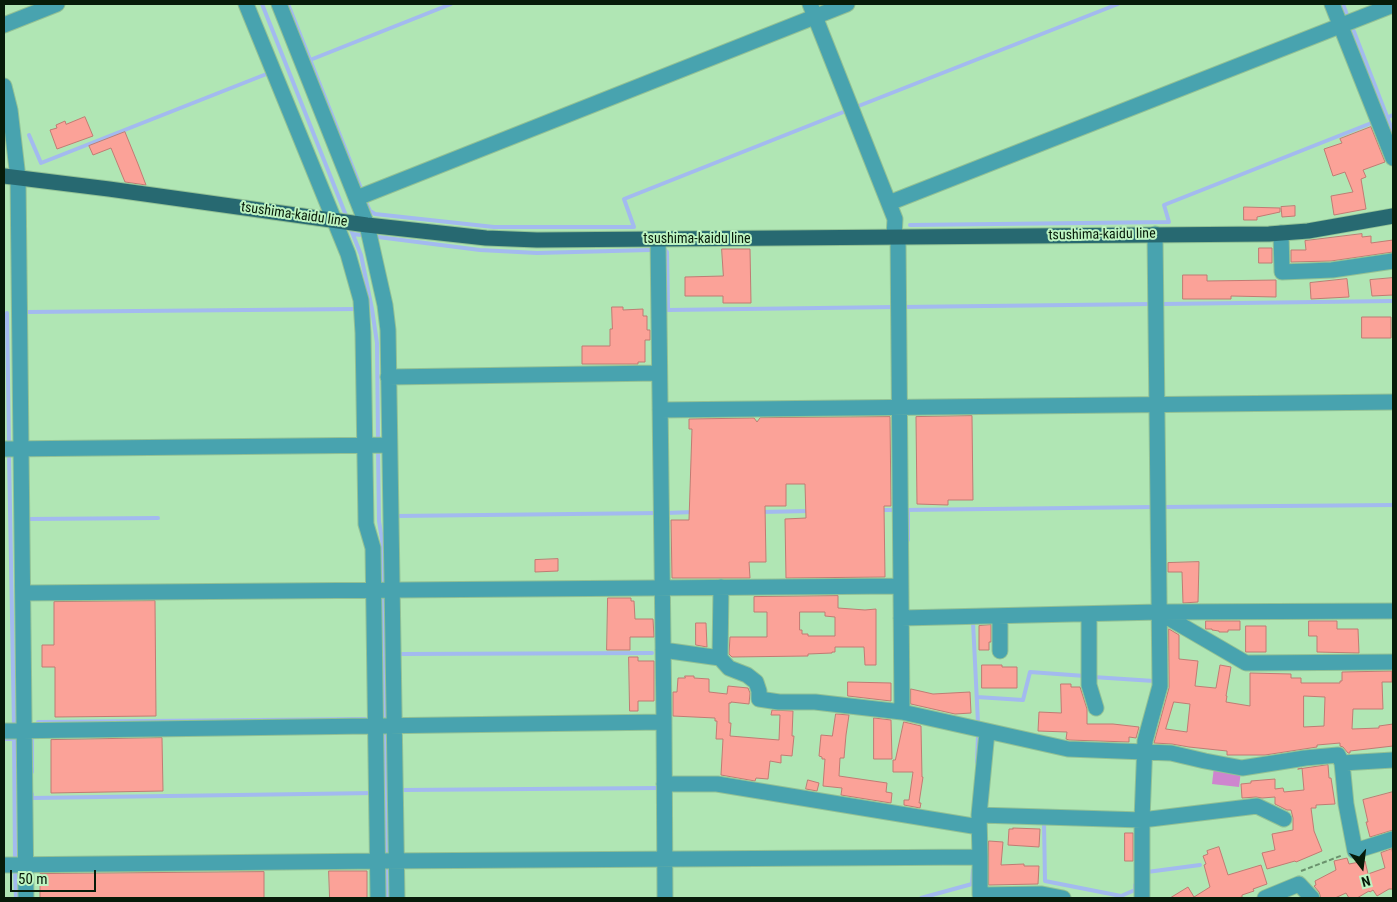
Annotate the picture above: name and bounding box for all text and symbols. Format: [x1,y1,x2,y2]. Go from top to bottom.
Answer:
street label: tsushima-kaidu line [240,199,348,231]
street label: tsushima-kaidu line [1048,226,1156,244]
street label: tsushima-kaidu line [643,231,751,247]
north arrow [1337,842,1387,892]
scale bar [12,860,99,892]
text: 50 m [18,870,48,888]
text: N [1360,873,1372,890]

